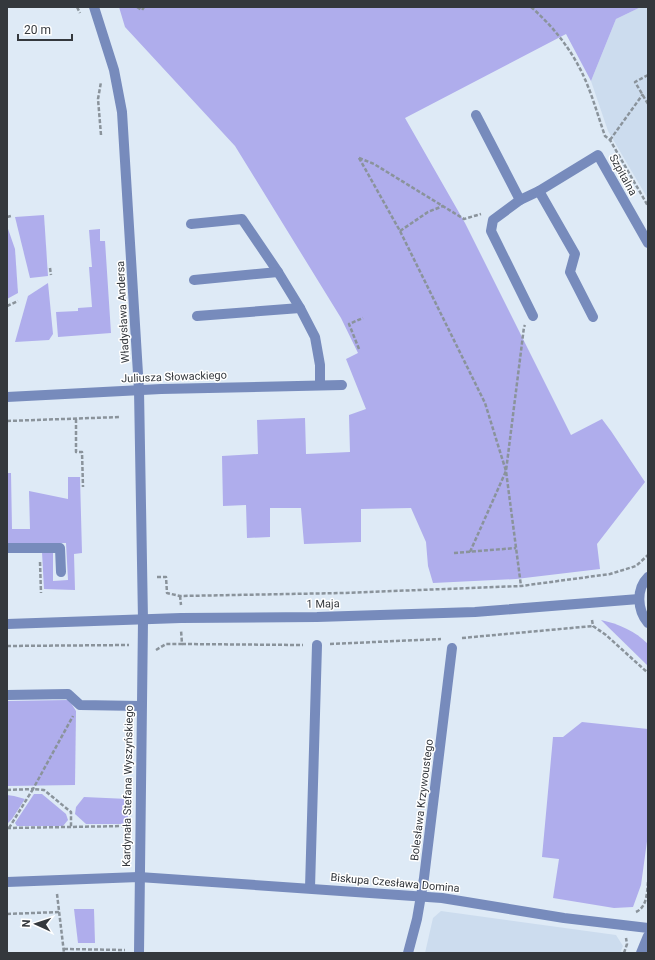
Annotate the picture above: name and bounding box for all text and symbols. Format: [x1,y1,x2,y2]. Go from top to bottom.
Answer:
scale bar [18,16,72,42]
text: 20 m [24,23,51,37]
street label: Szpitalna [606,152,640,198]
street label: Władysława Andersa [114,261,132,363]
street label: Juliusza Słowackiego [121,369,227,385]
street label: 1 Maja [306,597,340,611]
street label: Kardynała Stefana Wyszyńskiego [120,705,136,867]
street label: Bolesława Krzywoustego [408,738,436,862]
street label: Biskupa Czesława Domina [330,871,460,895]
north arrow [16,904,56,944]
text: N [20,919,33,928]

